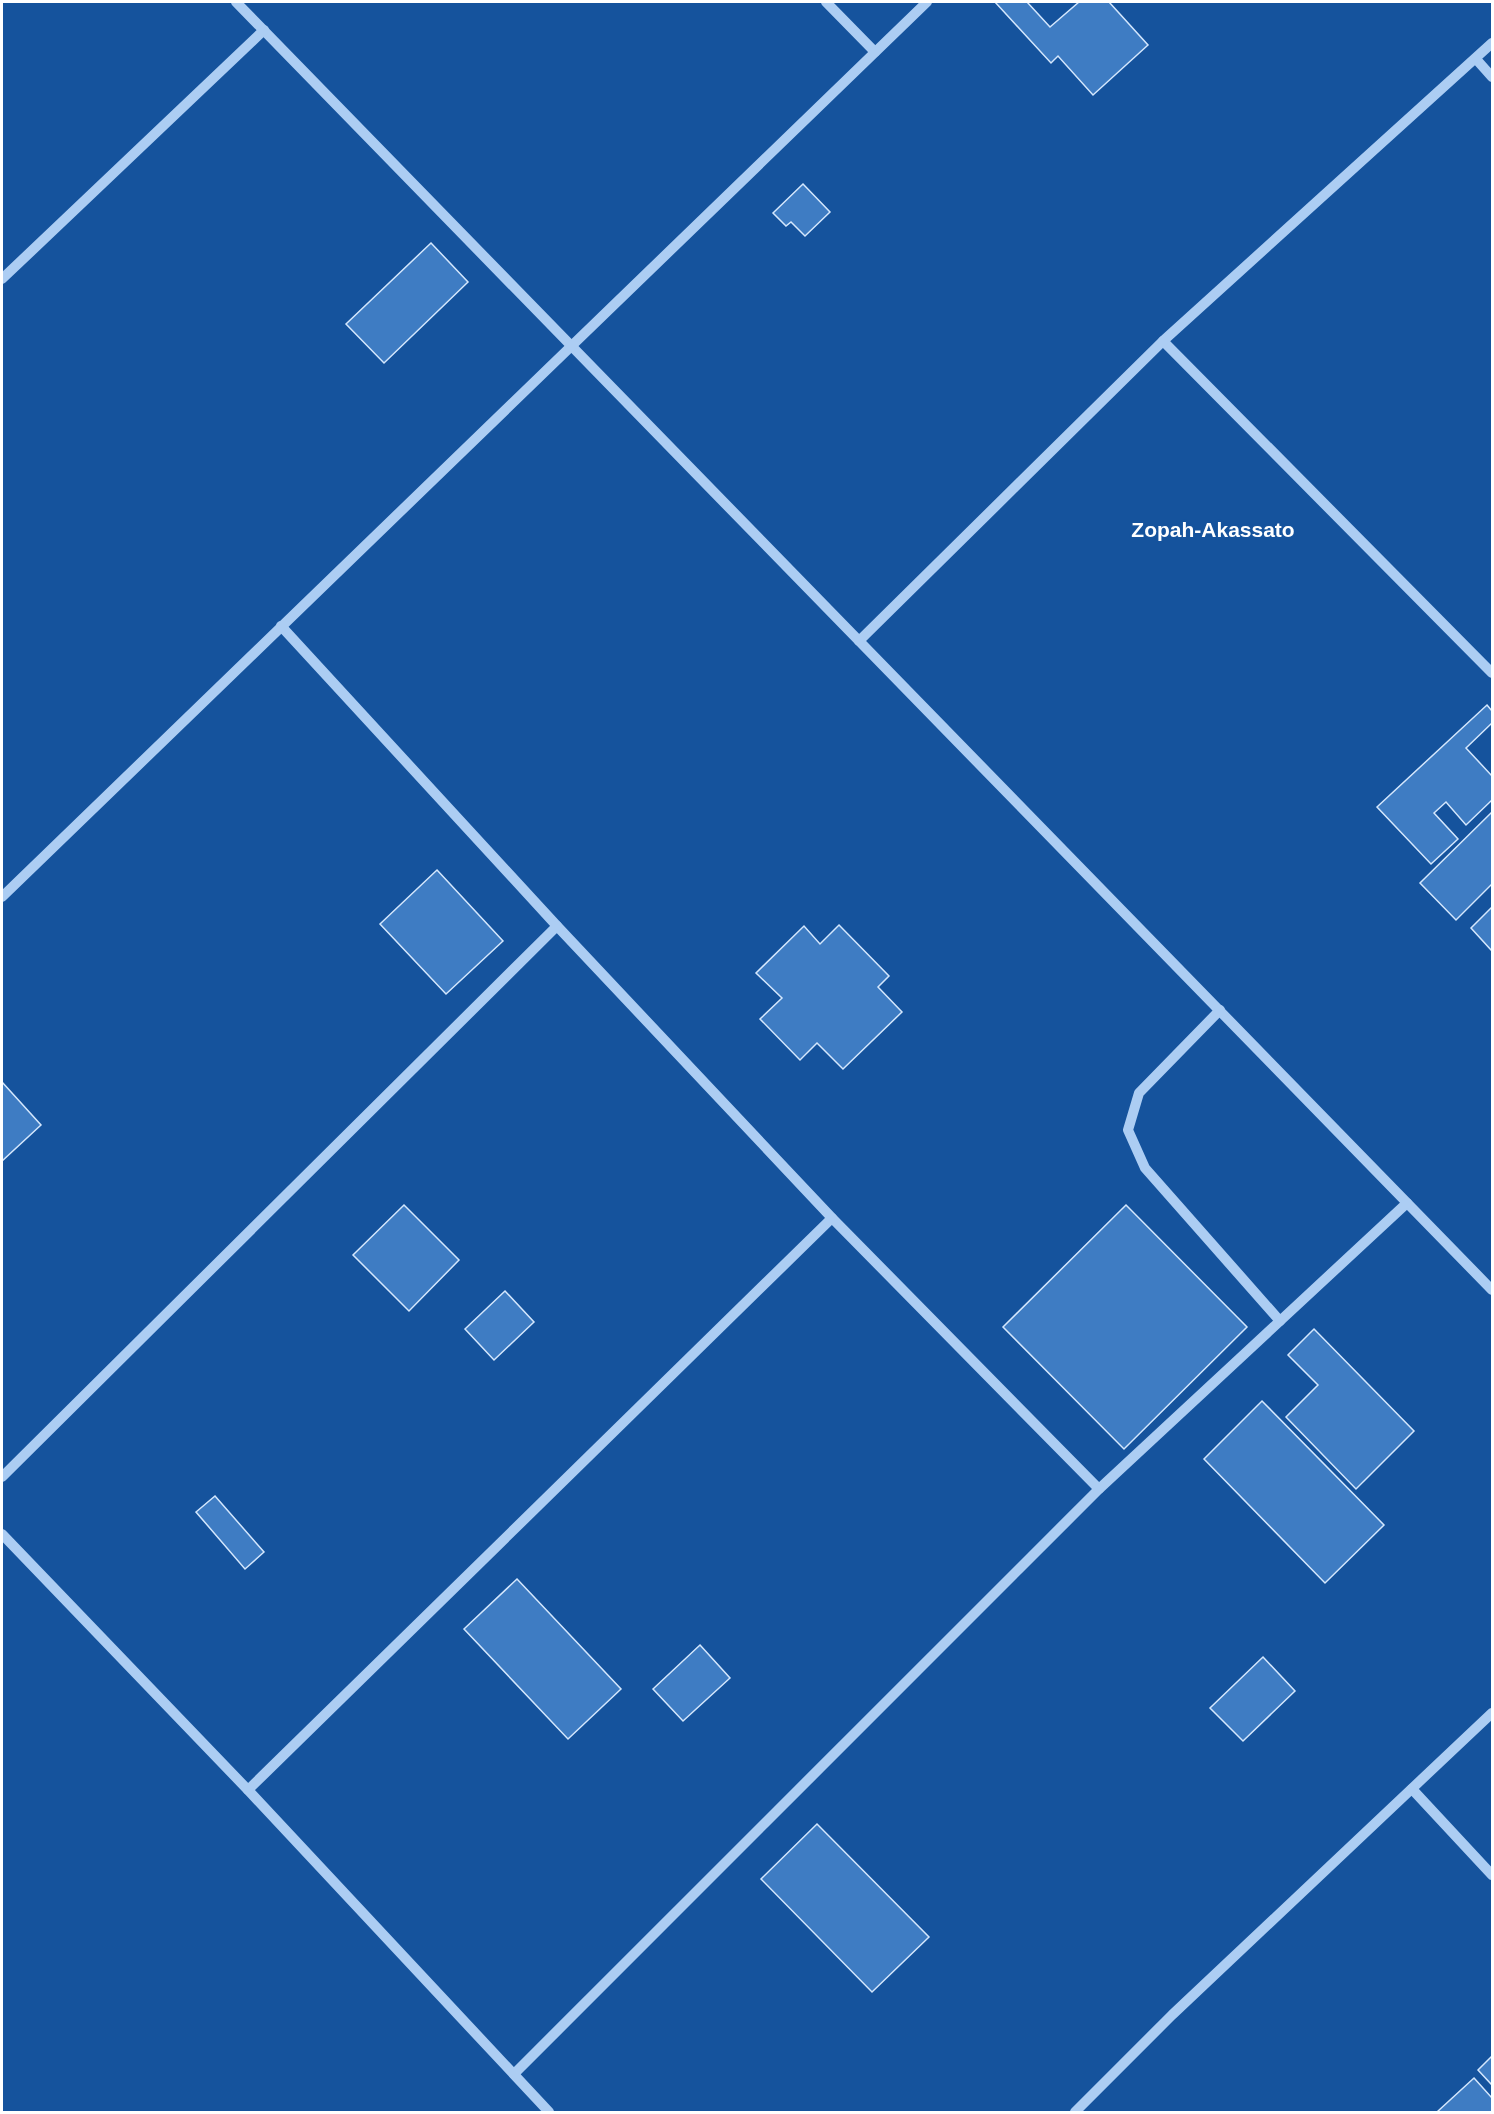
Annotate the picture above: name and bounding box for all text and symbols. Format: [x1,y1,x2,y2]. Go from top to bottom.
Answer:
district label: Zopah-Akassato [1131,518,1295,541]

